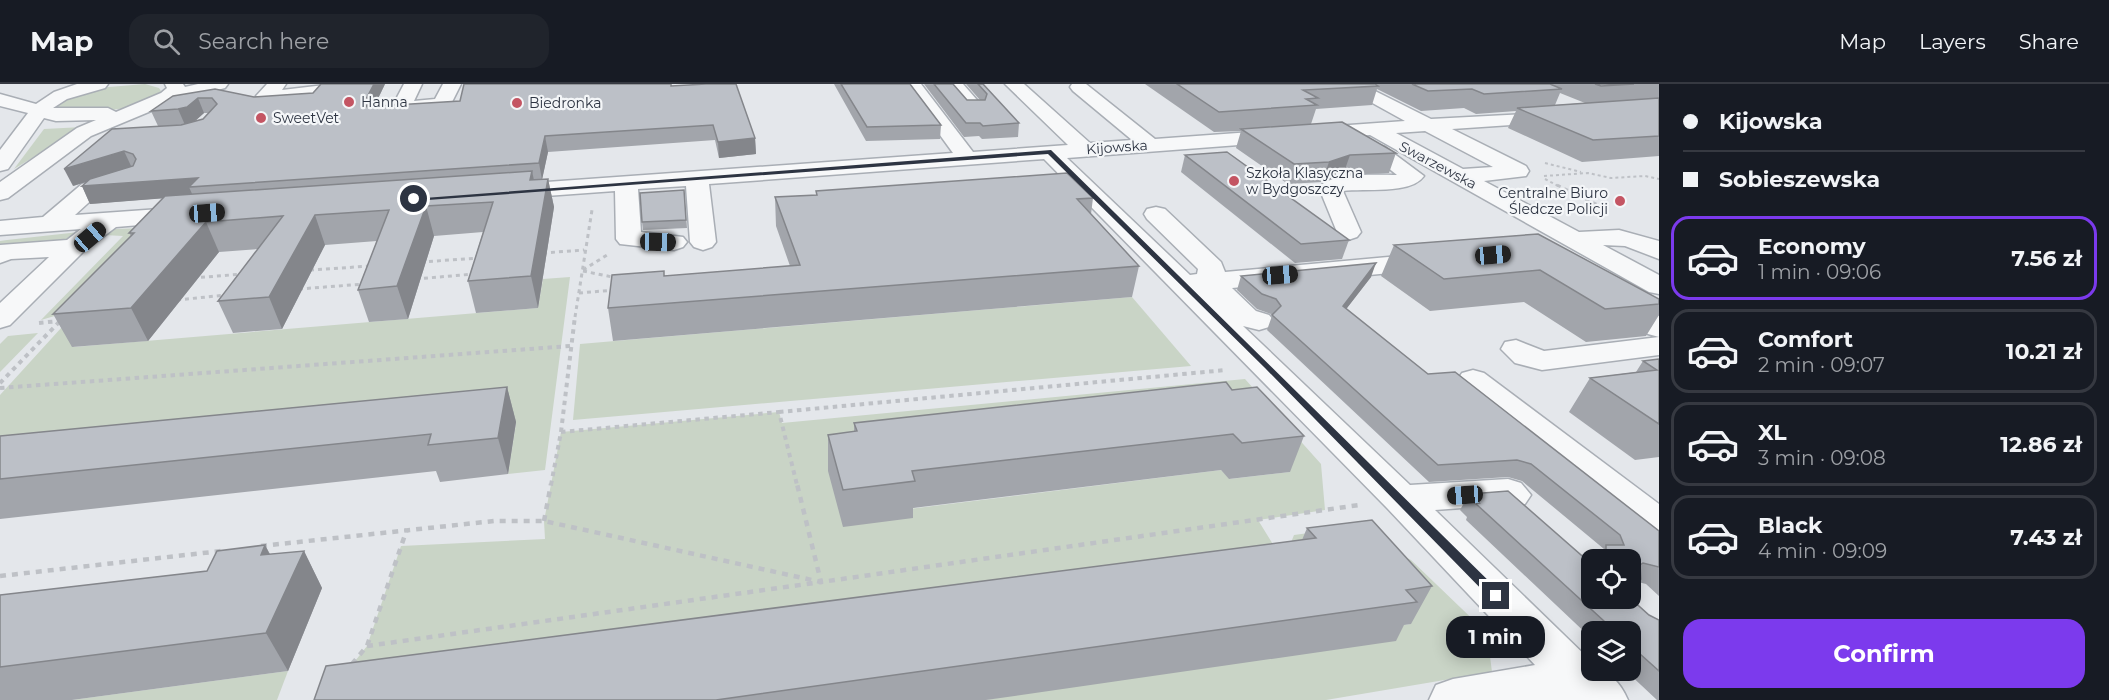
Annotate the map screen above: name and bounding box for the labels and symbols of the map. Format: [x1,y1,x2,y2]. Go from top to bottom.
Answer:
place label: Hanna [361,93,408,111]
place label: Biedronka [529,94,601,112]
marker: Hanna [342,95,356,109]
marker: Biedronka [510,96,524,110]
place label: SweetVet [273,109,340,127]
marker: SweetVet [254,111,268,125]
street label: Kijowska [1086,136,1148,158]
street label: Swarzewska [1396,137,1480,193]
place label: Szkoła Klasyczna w Bydgoszczy [1246,164,1363,198]
marker: Szkoła Klasyczna w Bydgoszczy [1227,174,1241,188]
place label: Centralne Biuro Śledcze Policji [1498,184,1608,218]
route start [400,185,427,212]
marker: Centralne Biuro Śledcze Policji [1613,194,1627,208]
car [188,203,226,223]
car [71,218,109,256]
car [640,233,676,251]
car [1474,244,1512,266]
car [1261,264,1299,286]
car [1446,485,1484,505]
route end [1482,582,1509,609]
callout: 1 min [1446,617,1546,659]

